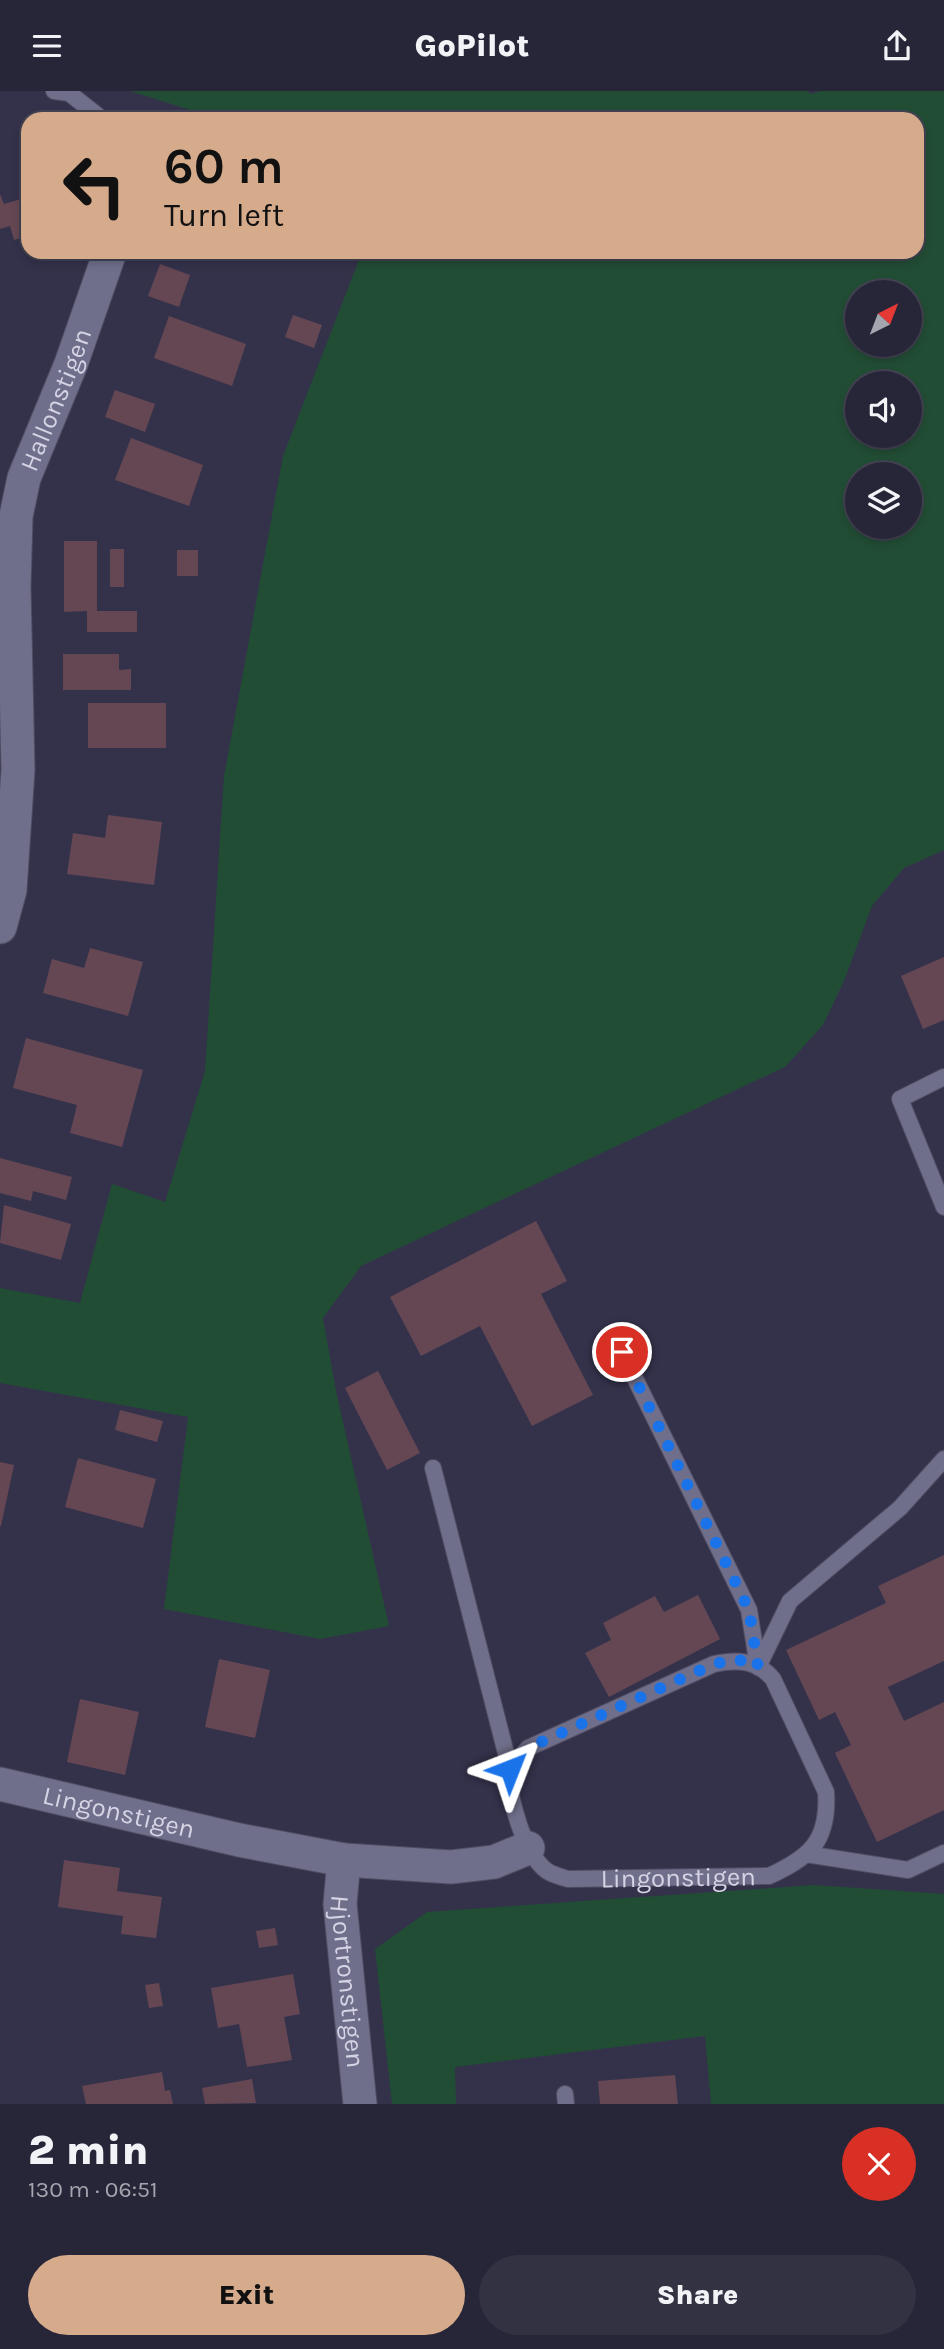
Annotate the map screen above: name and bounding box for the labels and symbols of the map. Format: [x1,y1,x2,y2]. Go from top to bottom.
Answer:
north arrow [845,280,922,357]
street label: Hallonstigen [14,324,98,476]
pin [592,1322,652,1382]
position arrow [473,1732,547,1806]
street label: Lingonstigen [40,1780,198,1845]
street label: Lingonstigen [600,1861,756,1895]
street label: Hjortronstigen [323,1894,371,2069]

